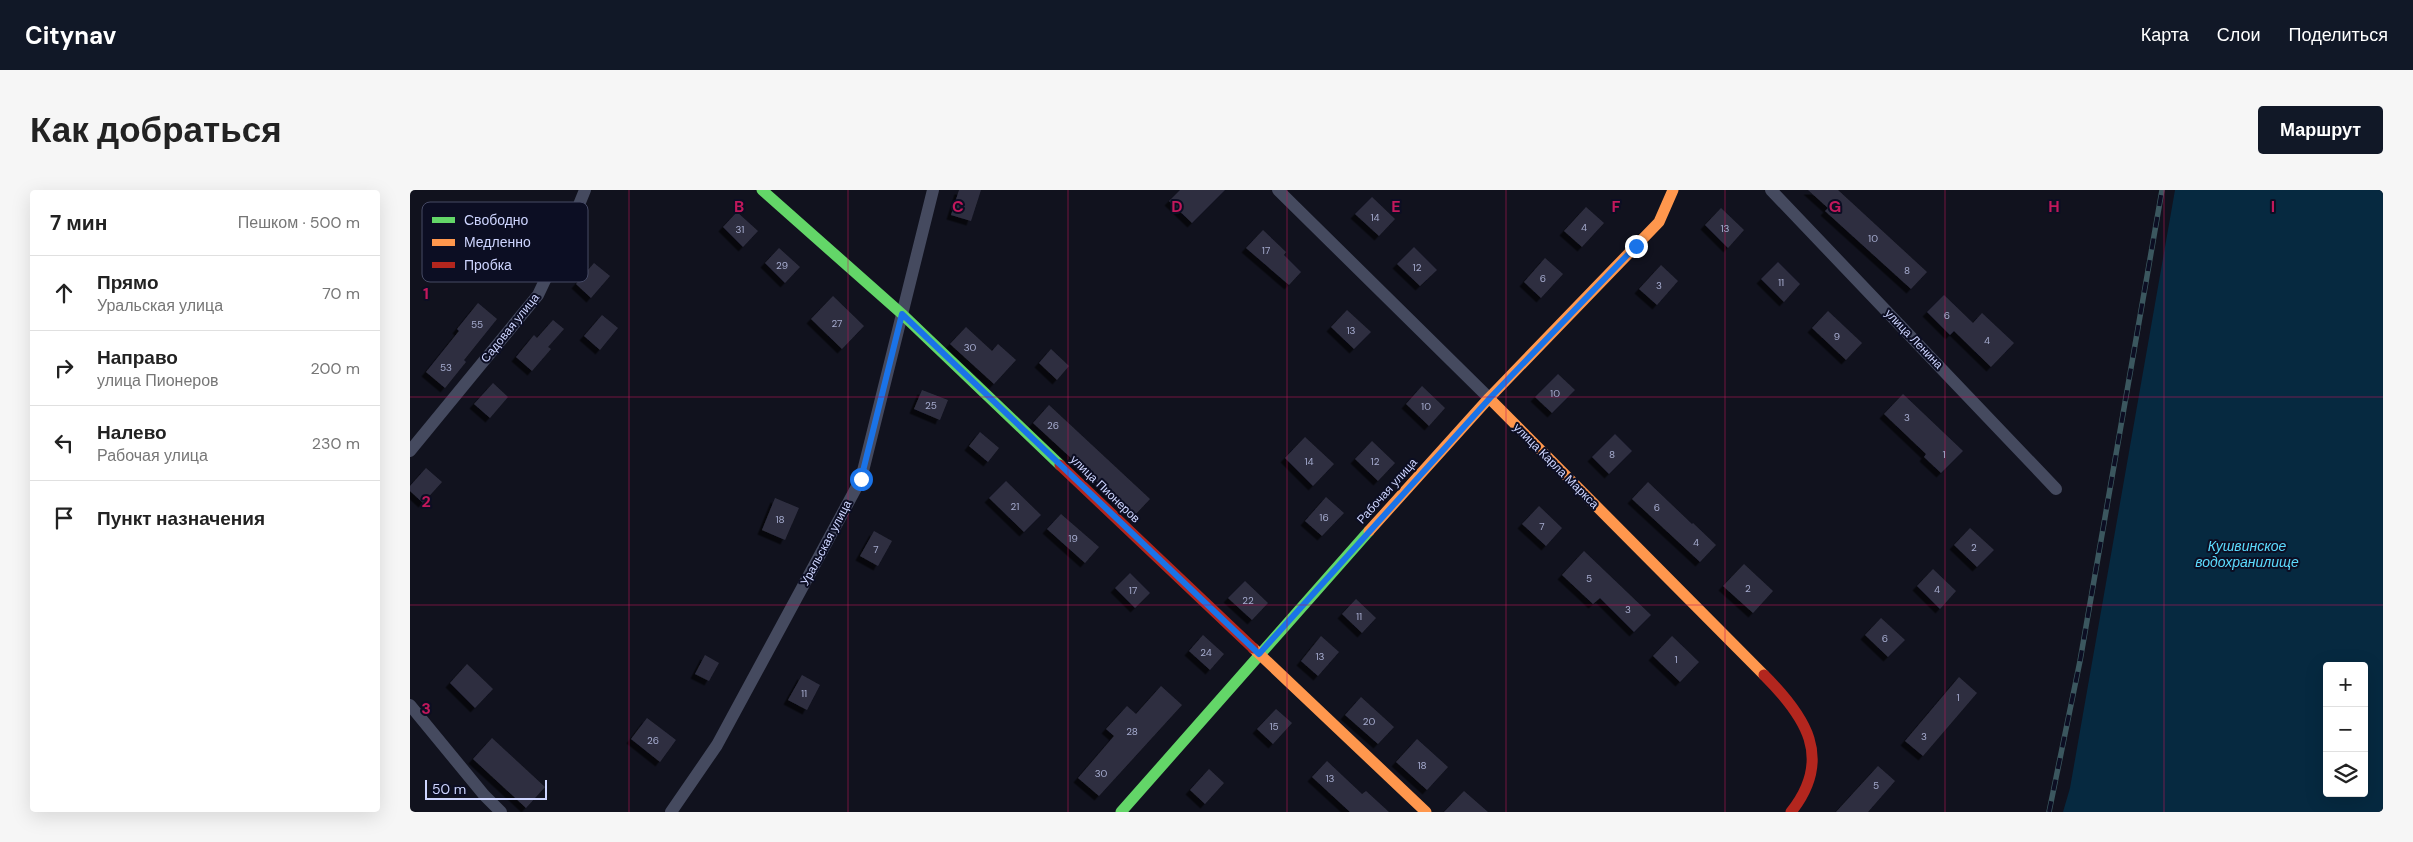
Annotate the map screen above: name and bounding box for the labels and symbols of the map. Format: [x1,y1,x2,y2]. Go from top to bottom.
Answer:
text: B [734,196,744,217]
text: C [952,196,964,217]
text: D [1171,196,1183,217]
text: E [1391,196,1401,217]
text: F [1612,196,1621,217]
text: G [1829,196,1841,217]
text: H [2048,196,2060,217]
text: I [2271,196,2275,217]
legend [422,202,588,282]
text: Свободно [464,211,529,229]
house number: 14 [1370,211,1380,224]
house number: 4 [1581,221,1587,234]
house number: 13 [1720,222,1730,235]
house number: 31 [736,223,744,236]
house number: 10 [1868,232,1878,245]
text: Медленно [464,233,531,251]
route end [1625,235,1648,258]
house number: 17 [1262,244,1270,257]
text: Пробка [464,256,512,274]
house number: 29 [776,259,788,272]
house number: 12 [1413,261,1422,274]
house number: 8 [1904,264,1910,277]
house number: 6 [1540,272,1546,285]
house number: 11 [1778,276,1784,289]
house number: 3 [1656,279,1662,292]
text: 1 [423,283,429,304]
street label: Садовая улица [477,290,543,366]
street label: улица Ленина [1881,306,1947,373]
house number: 6 [1944,309,1950,322]
house number: 27 [832,317,842,330]
house number: 55 [471,318,483,331]
house number: 13 [1346,324,1356,337]
house number: 9 [1834,330,1840,343]
house number: 4 [1984,334,1990,347]
house number: 30 [964,341,977,354]
house number: 53 [440,361,452,374]
house number: 10 [1550,387,1560,400]
house number: 25 [925,399,937,412]
house number: 10 [1421,400,1431,413]
house number: 3 [1904,411,1910,424]
house number: 26 [1047,419,1059,432]
street label: улица Карла Маркса [1510,420,1602,512]
house number: 8 [1609,448,1615,461]
house number: 1 [1942,448,1946,461]
street label: улица Пионеров [1067,452,1143,526]
house number: 14 [1304,455,1314,468]
street label: Рабочая улица [1353,455,1421,527]
house number: 12 [1371,455,1380,468]
route start [850,468,873,491]
text: 2 [421,491,431,512]
street label: Уральская улица [797,497,855,589]
house number: 21 [1011,500,1019,513]
house number: 6 [1654,501,1660,514]
house number: 16 [1319,511,1329,524]
house number: 18 [775,513,785,526]
house number: 7 [1539,520,1545,533]
house number: 19 [1068,532,1078,545]
house number: 4 [1693,536,1699,549]
water label: Кушвинское водохранилище [2195,537,2299,571]
house number: 2 [1971,541,1977,554]
house number: 7 [873,543,879,556]
house number: 5 [1586,572,1592,585]
house number: 2 [1745,582,1751,595]
house number: 4 [1934,583,1940,596]
house number: 17 [1129,584,1137,597]
house number: 22 [1242,594,1254,607]
house number: 3 [1625,603,1631,616]
house number: 11 [1356,610,1362,623]
house number: 6 [1882,632,1888,645]
house number: 24 [1200,646,1212,659]
house number: 13 [1315,650,1325,663]
house number: 1 [1674,653,1678,666]
house number: 11 [801,687,807,700]
house number: 1 [1956,691,1960,704]
text: 3 [421,698,431,719]
house number: 20 [1363,715,1375,728]
house number: 15 [1269,720,1279,733]
house number: 28 [1126,725,1138,738]
house number: 3 [1921,730,1927,743]
house number: 26 [647,734,659,747]
house number: 18 [1417,759,1427,772]
house number: 30 [1095,767,1108,780]
house number: 13 [1325,772,1335,785]
scale bar [425,777,548,800]
house number: 5 [1873,779,1879,792]

